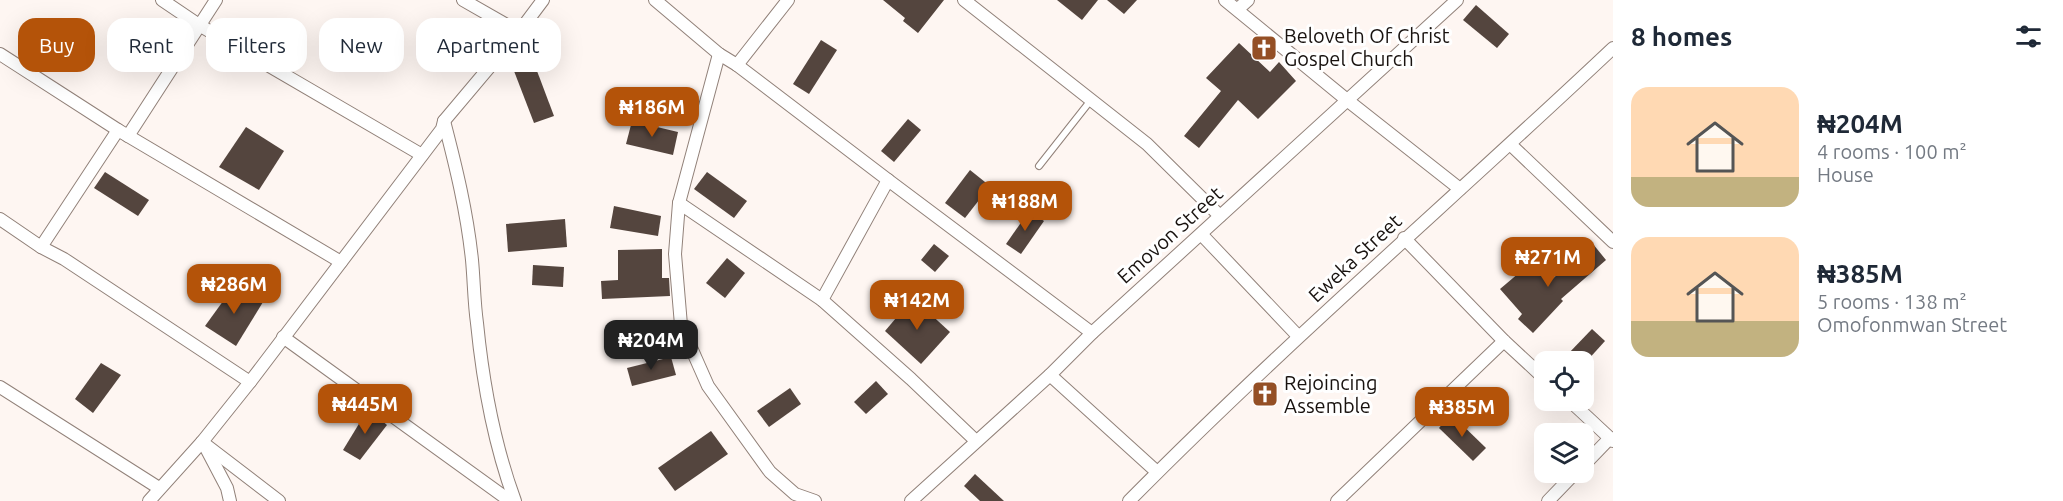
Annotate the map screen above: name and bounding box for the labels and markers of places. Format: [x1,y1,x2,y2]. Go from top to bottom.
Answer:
place label: Beloveth Of Christ Gospel Church [1284,24,1450,70]
church icon: Beloveth Of Christ Gospel Church [1249,33,1279,63]
pin: ₦186M [610,87,694,138]
pin: ₦188M [983,181,1067,232]
pin: ₦271M [1506,237,1590,288]
pin: ₦286M [192,264,276,315]
pin: ₦142M [875,280,959,331]
pin: ₦204M [609,320,693,371]
place label: Rejoincing Assemble [1284,371,1377,417]
church icon: Rejoincing Assemble [1250,379,1280,409]
pin: ₦445M [323,384,407,435]
pin: ₦385M [1420,387,1504,438]

